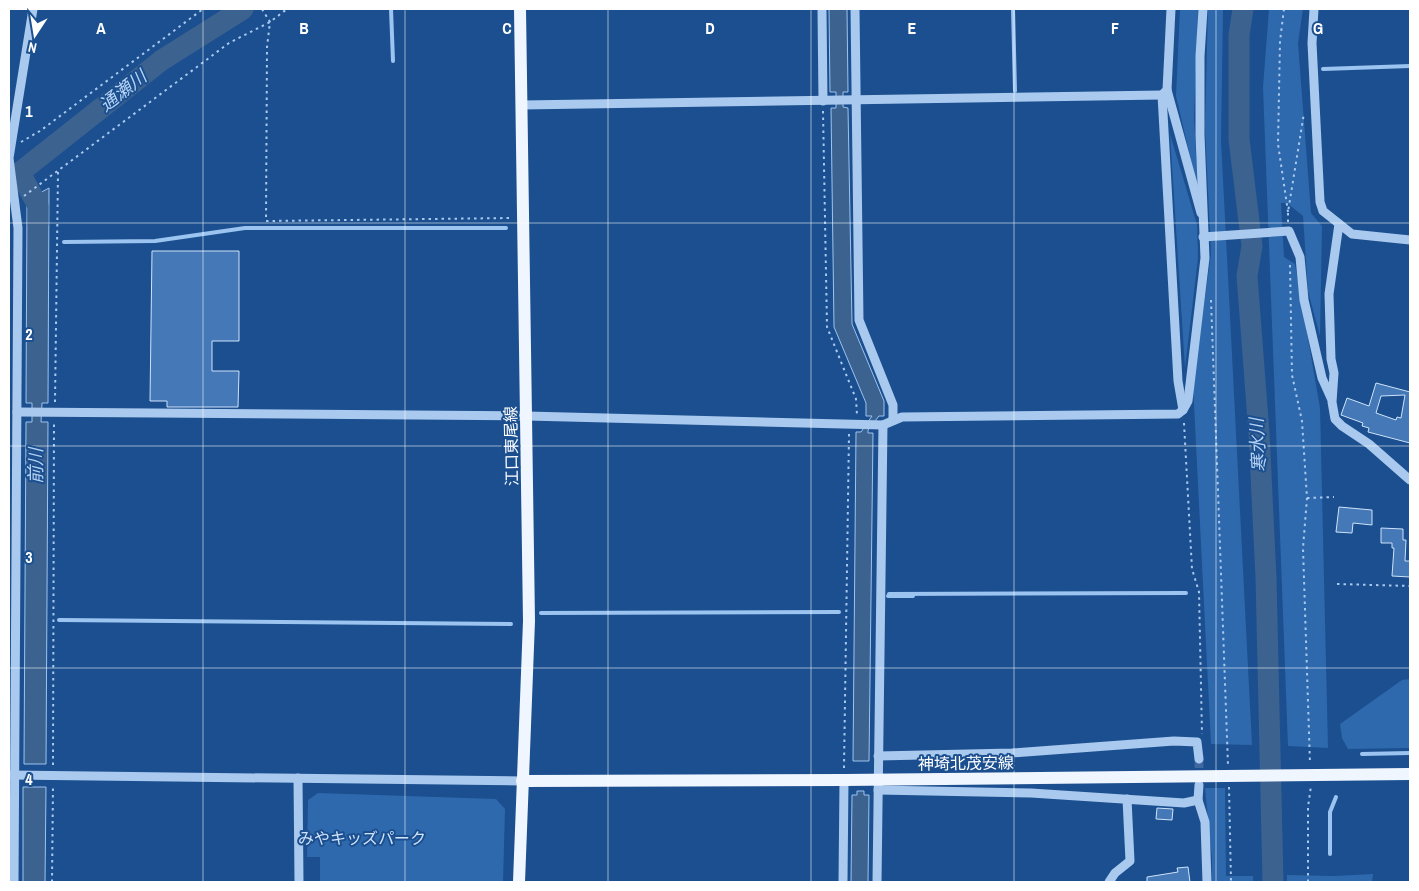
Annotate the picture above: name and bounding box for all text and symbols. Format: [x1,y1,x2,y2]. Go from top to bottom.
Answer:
north arrow [10,10,60,60]
text: A [96,17,106,39]
text: B [299,17,309,39]
text: C [502,17,512,39]
text: D [705,17,715,39]
text: E [908,17,917,39]
text: F [1111,17,1119,39]
text: G [1313,17,1323,39]
text: N [26,38,38,57]
water label: 通瀬川 [94,63,153,117]
text: 1 [25,100,33,122]
text: 2 [25,323,33,345]
street label: 江口東尾線 [499,406,523,486]
water label: 寒水川 [1244,415,1271,473]
water label: 前川 [23,446,48,484]
text: 3 [25,546,33,568]
street label: 神埼北茂安線 [918,751,1014,775]
text: 4 [25,768,33,790]
park label: みやキッズパーク [298,827,426,849]

